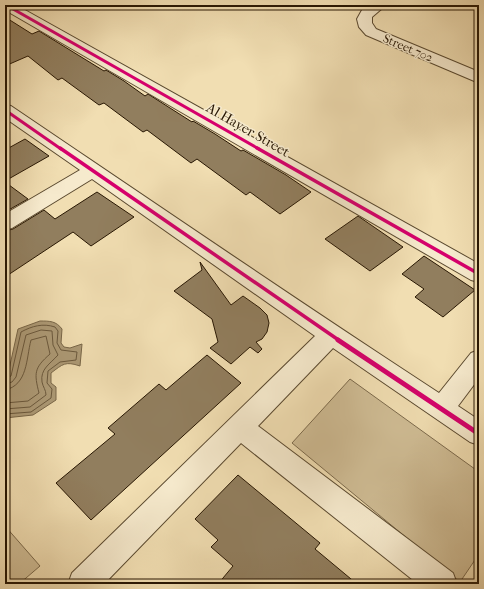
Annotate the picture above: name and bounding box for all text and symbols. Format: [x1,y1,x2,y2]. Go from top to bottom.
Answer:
street label: Street 702 [381,31,435,65]
street label: Al Hayer Street [203,99,293,161]

